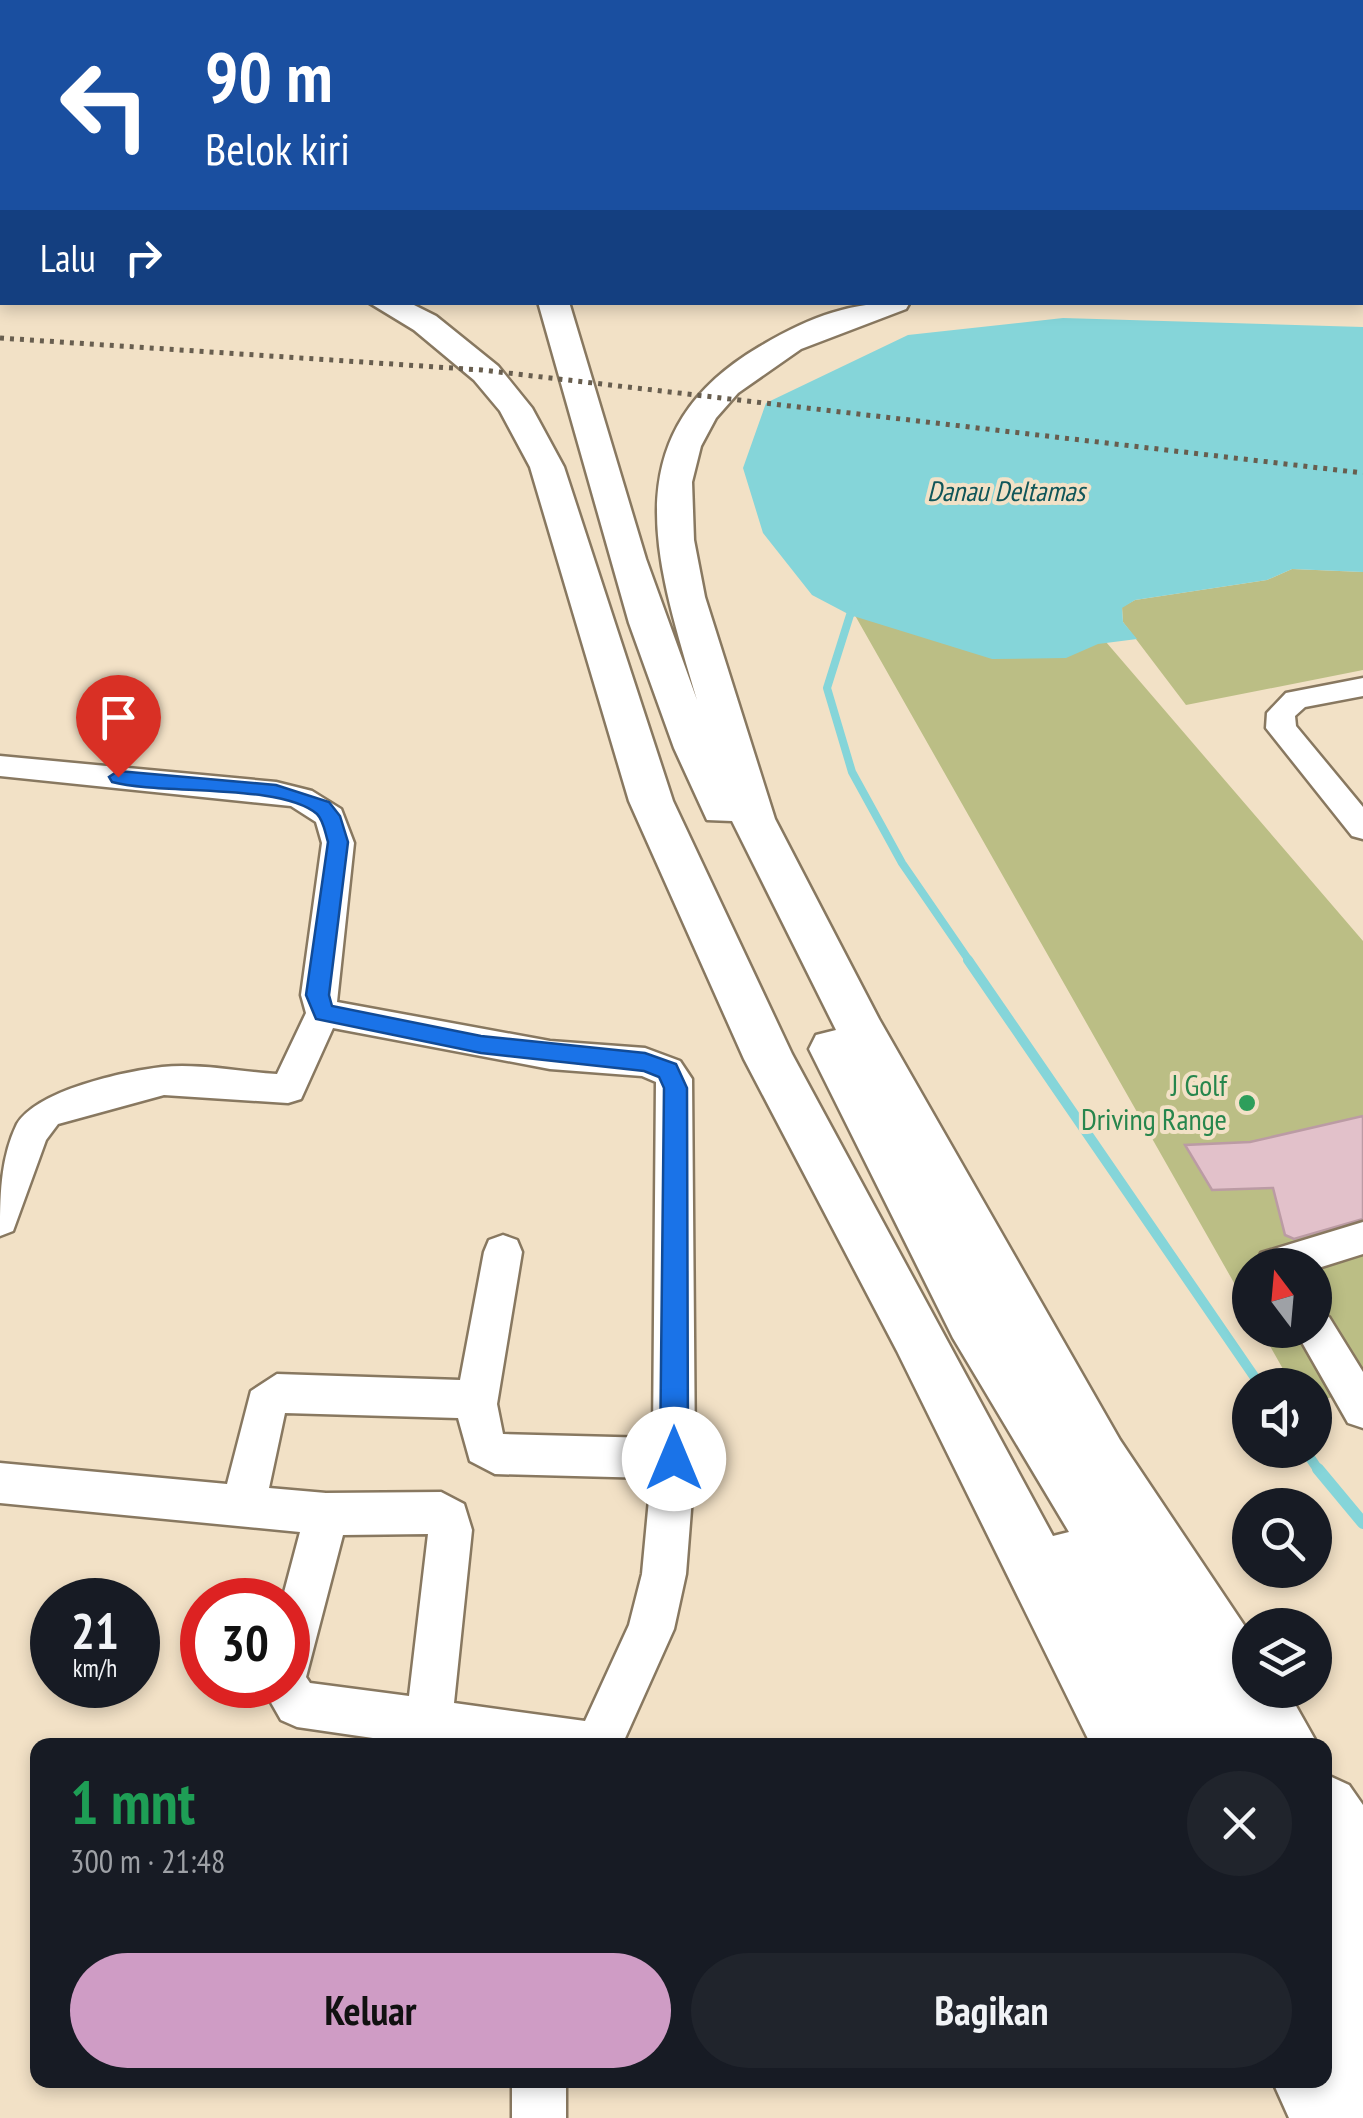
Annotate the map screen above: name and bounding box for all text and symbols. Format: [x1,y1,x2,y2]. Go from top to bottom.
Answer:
text: 90 m [205,31,333,121]
icon: left [40,40,170,170]
text: Belok kiri [205,119,350,177]
icon: right [116,230,171,285]
text: Lalu [40,233,96,282]
water label: Danau Deltamas [927,472,1088,509]
pin [76,675,161,778]
icon: arrive [91,690,146,745]
place label: J Golf Driving Range [1081,1065,1228,1138]
marker: J Golf Driving Range [1236,1092,1258,1114]
north arrow [1232,1248,1332,1348]
map controls [1232,1248,1332,1708]
button: sound [1232,1368,1332,1468]
position arrow [622,1407,726,1511]
button: search [1232,1488,1332,1588]
speed limit sign: 30 [180,1578,310,1708]
text: 21 [71,1598,119,1663]
button: layers [1232,1608,1332,1708]
text: km/h [73,1652,117,1684]
text: 1 mnt [70,1763,195,1841]
button: close [1187,1771,1292,1876]
text: 300 m · 21:48 [70,1840,225,1882]
button: Keluar [70,1953,671,2068]
button: Bagikan [691,1953,1292,2068]

